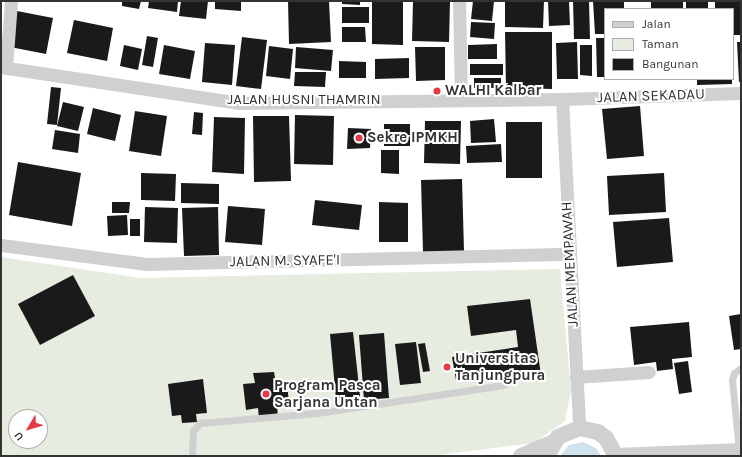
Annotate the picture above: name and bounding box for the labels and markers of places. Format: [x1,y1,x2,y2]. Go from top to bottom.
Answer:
place label: WALHI Kalbar [445,82,541,100]
marker: WALHI Kalbar [432,86,442,96]
place label: Sekre IPMKH [367,129,458,147]
marker: Sekre IPMKH [354,133,364,143]
place label: Universitas Tanjungpura [455,349,545,384]
marker: Universitas Tanjungpura [442,362,452,372]
place label: Program Pasca Sarjana Untan [274,376,381,411]
marker: Program Pasca Sarjana Untan [261,389,271,399]

